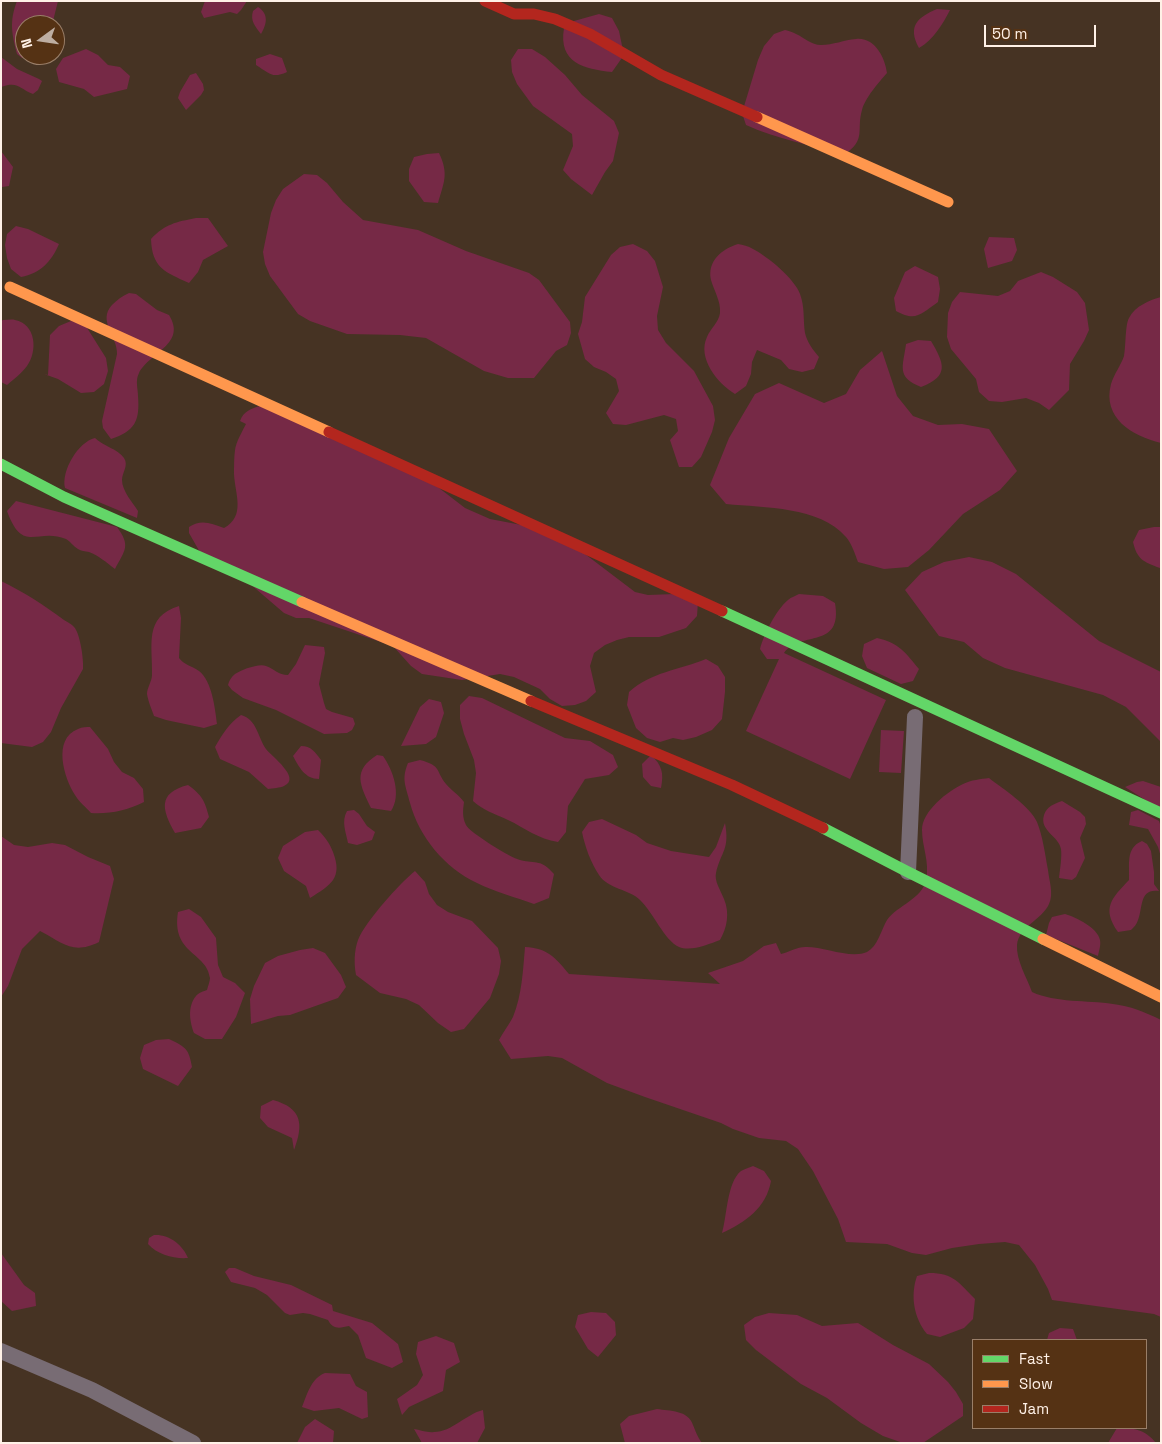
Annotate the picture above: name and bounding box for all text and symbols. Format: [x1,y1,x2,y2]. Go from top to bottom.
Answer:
north arrow [15,15,65,65]
scale bar [987,15,1100,47]
text: 50 m [992,24,1027,43]
text: N [17,37,36,50]
legend [972,1339,1147,1429]
text: Fast [1019,1349,1050,1368]
text: Slow [1019,1374,1053,1393]
text: Jam [1019,1399,1049,1418]

